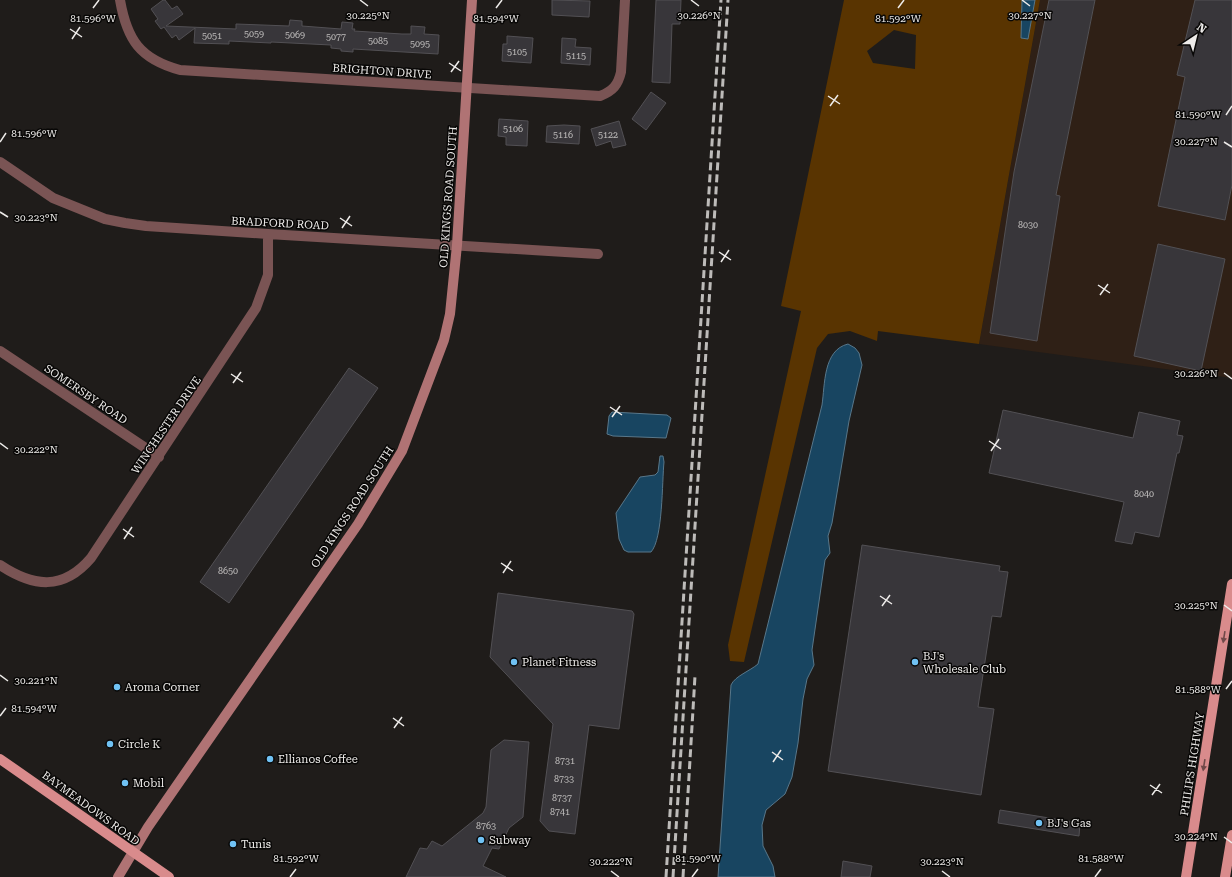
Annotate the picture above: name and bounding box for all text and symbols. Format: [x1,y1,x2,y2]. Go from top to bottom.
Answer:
text: 30.225°N [346,10,390,21]
text: 30.226°N [677,10,721,21]
text: 30.227°N [1008,10,1052,21]
text: 81.596°W [70,13,117,24]
text: 81.594°W [473,13,520,24]
text: 81.592°W [875,13,922,24]
north arrow [1176,16,1216,56]
text: N [1194,20,1209,36]
house number: 5059 [244,29,264,39]
house number: 5069 [285,30,305,40]
house number: 5051 [202,31,222,41]
house number: 5077 [326,32,346,42]
house number: 5085 [368,36,388,46]
house number: 5095 [410,39,430,49]
house number: 5105 [507,47,527,57]
house number: 5115 [566,51,586,61]
street label: BRIGHTON DRIVE [332,62,432,81]
text: 81.590°W [1175,109,1222,120]
house number: 5106 [503,124,523,134]
street label: OLD KINGS ROAD SOUTH [437,126,460,268]
text: 81.596°W [11,128,58,139]
house number: 5116 [553,130,573,140]
house number: 5122 [598,130,618,140]
text: 30.227°N [1174,136,1218,147]
text: 30.223°N [14,212,58,223]
street label: BRADFORD ROAD [231,214,329,233]
house number: 8030 [1018,220,1038,230]
street label: SOMERSBY ROAD [42,362,130,427]
text: 30.226°N [1174,368,1218,379]
street label: WINCHESTER DRIVE [129,374,204,476]
text: 30.222°N [14,444,58,455]
street label: OLD KINGS ROAD SOUTH [308,444,397,570]
house number: 8040 [1134,489,1154,499]
house number: 8650 [218,566,238,576]
text: 30.225°N [1174,600,1218,611]
one-way arrow [1221,630,1227,643]
place label: BJ's Wholesale Club [923,650,1006,676]
place label: Planet Fitness [522,656,596,669]
marker: Planet Fitness [509,657,519,667]
marker: BJ's Wholesale Club [910,657,920,667]
text: 30.221°N [14,675,58,686]
place label: Aroma Corner [125,681,200,694]
marker: Aroma Corner [112,682,122,692]
text: 81.588°W [1175,684,1222,695]
text: 81.594°W [11,703,58,714]
street label: PHILIPS HIGHWAY [1178,711,1207,817]
place label: Circle K [118,738,160,751]
marker: Circle K [105,739,115,749]
place label: Ellianos Coffee [278,753,358,766]
marker: Ellianos Coffee [265,754,275,764]
house number: 8731 [555,756,575,766]
one-way arrow [1201,759,1207,771]
street label: BAYMEADOWS ROAD [39,769,142,848]
house number: 8733 [554,774,574,784]
place label: Mobil [133,777,165,790]
marker: Mobil [120,778,130,788]
house number: 8737 [552,793,572,803]
house number: 8741 [550,807,570,817]
place label: BJ's Gas [1047,817,1091,830]
marker: BJ's Gas [1034,818,1044,828]
house number: 8763 [476,821,496,831]
text: 30.224°N [1174,831,1218,842]
place label: Subway [489,834,531,847]
marker: Subway [476,835,486,845]
place label: Tunis [241,838,271,851]
marker: Tunis [228,839,238,849]
text: 81.592°W [273,853,320,864]
text: 81.590°W [675,853,722,864]
text: 81.588°W [1078,853,1125,864]
text: 30.222°N [589,856,633,867]
text: 30.223°N [920,856,964,867]

